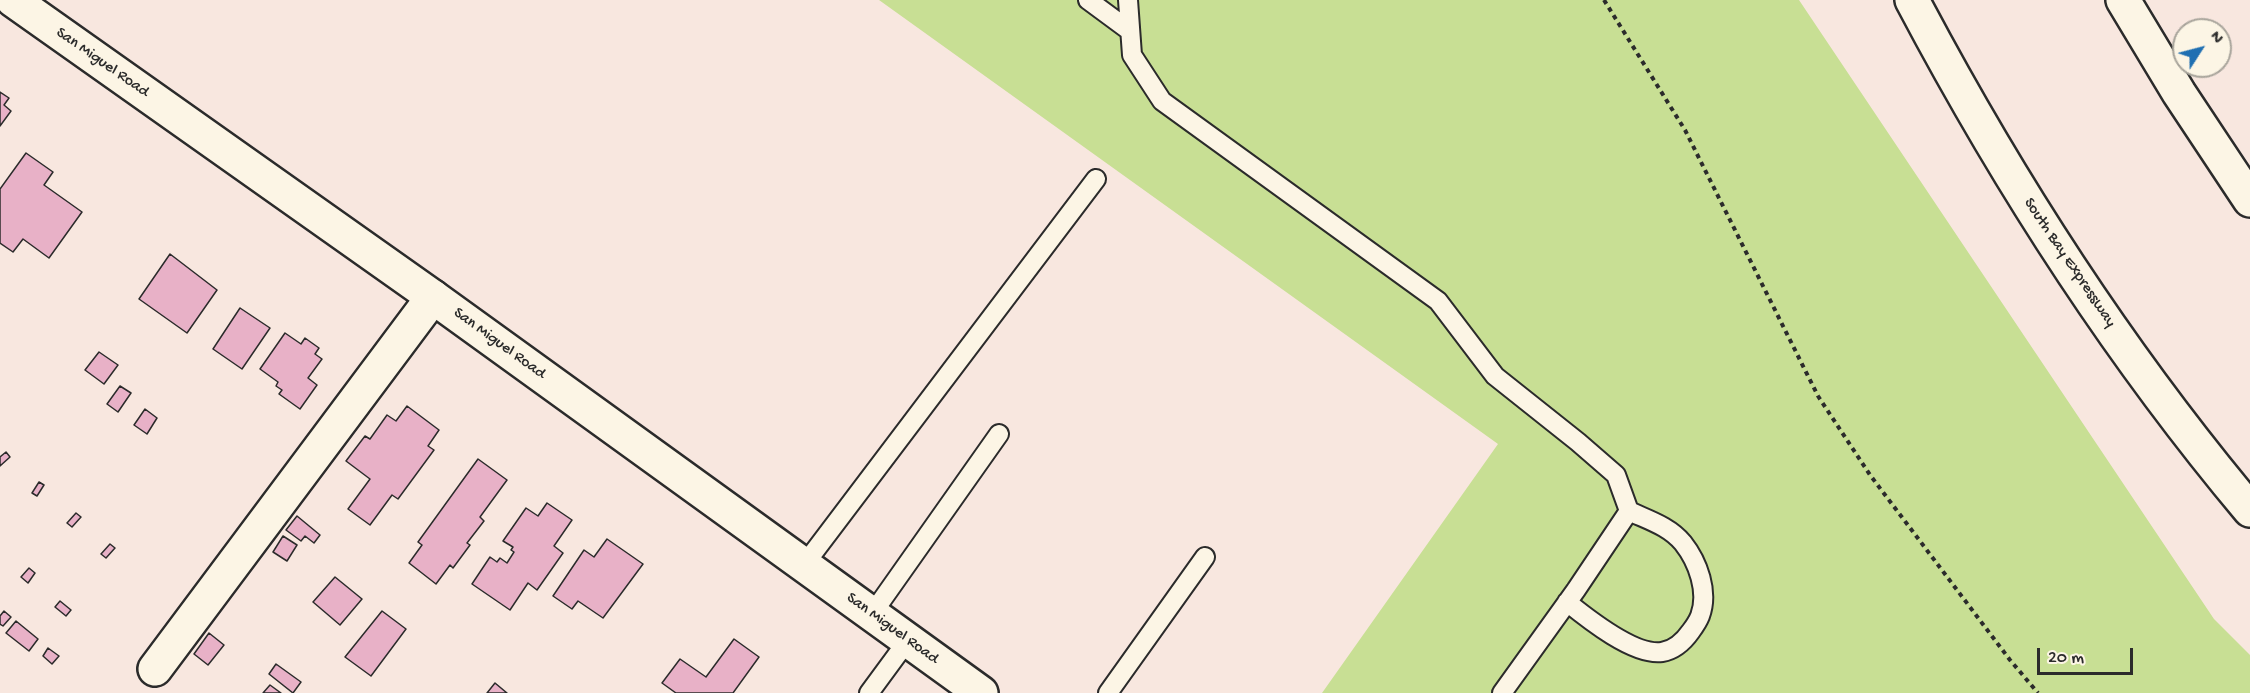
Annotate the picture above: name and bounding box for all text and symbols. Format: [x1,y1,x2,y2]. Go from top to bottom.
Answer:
north arrow [2172,18,2232,78]
street label: San Miguel Road [52,24,152,102]
text: N [2205,28,2226,48]
street label: South Bay Expressway [2019,195,2119,331]
street label: San Miguel Road [449,304,549,384]
street label: San Miguel Road [842,589,942,669]
scale bar [2040,636,2136,674]
text: 20 m [2048,648,2084,669]

